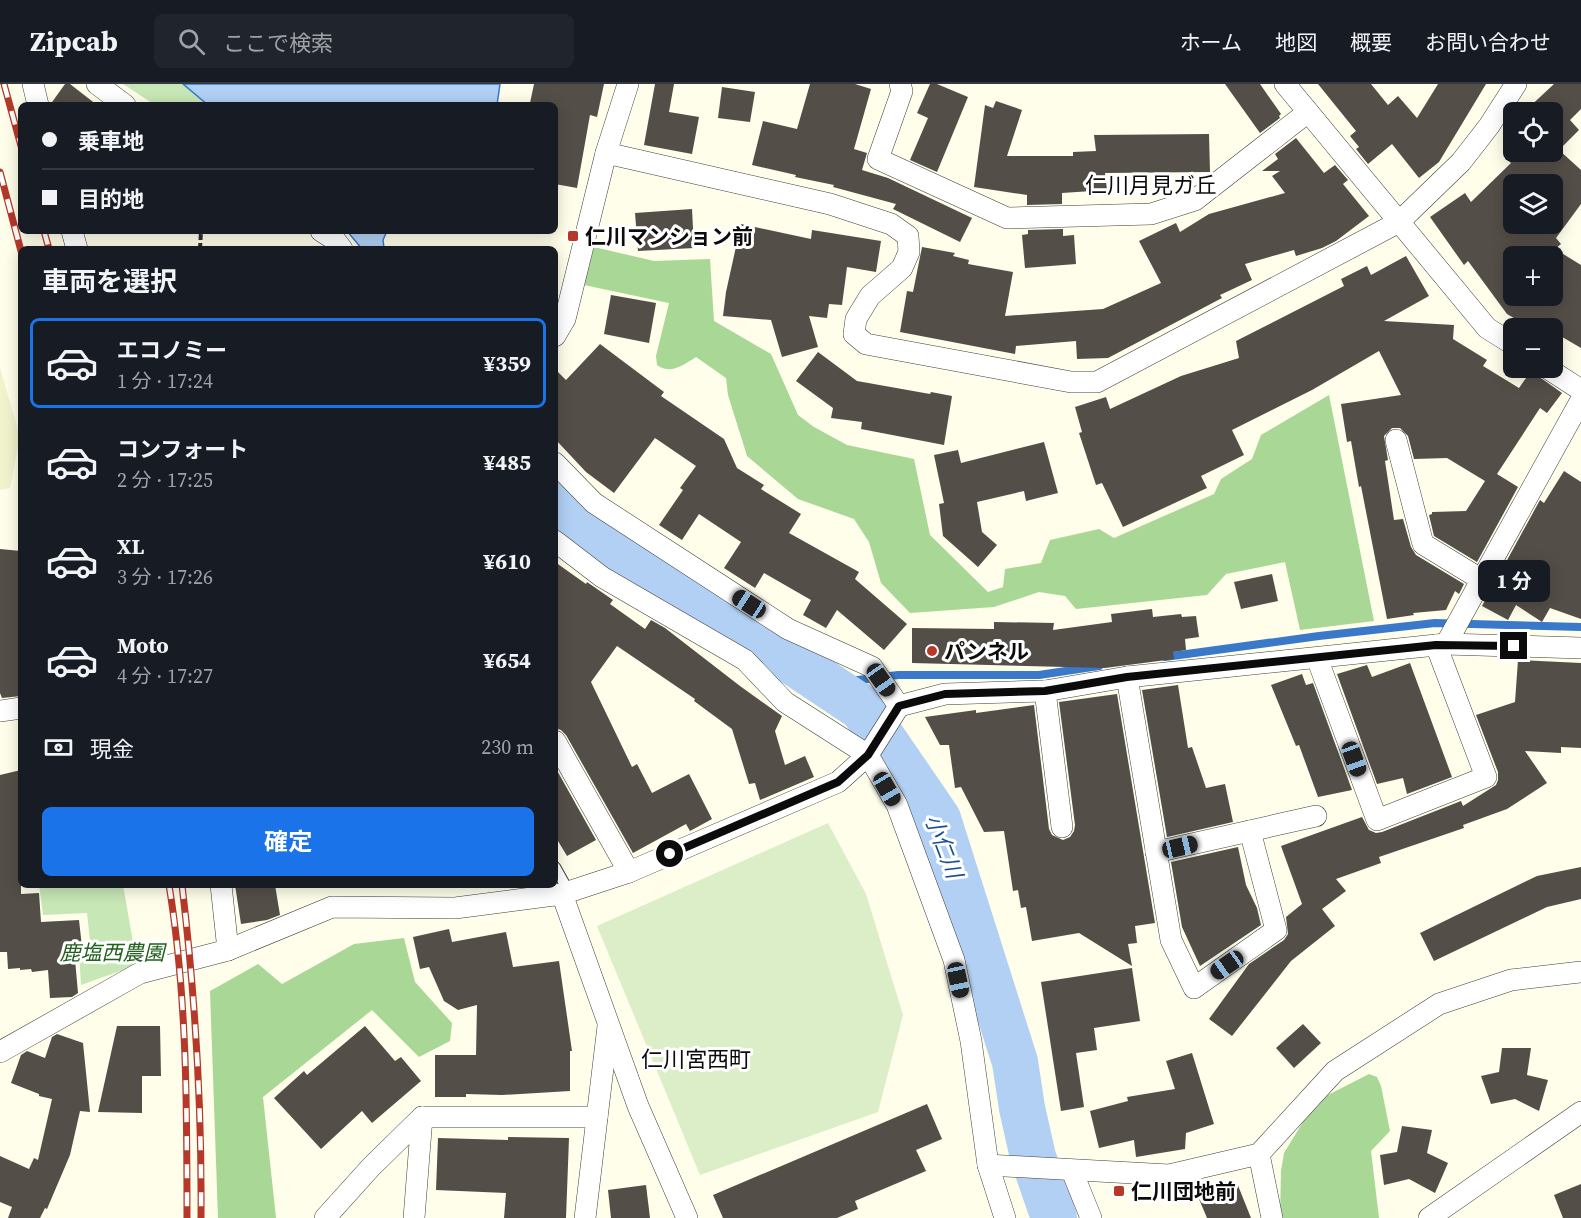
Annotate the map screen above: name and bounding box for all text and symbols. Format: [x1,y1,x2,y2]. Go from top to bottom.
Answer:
search box [154,14,574,68]
text: Zipcab [30,22,118,60]
icon: search [175,25,208,58]
text: ここで検索 [223,28,333,58]
text: ホーム [1180,28,1242,57]
text: 地図 [1275,28,1317,57]
text: 概要 [1350,28,1392,57]
text: お問い合わせ [1425,28,1551,57]
map controls [1503,102,1563,378]
button: locate [1503,102,1563,162]
text: 乗車地 [78,126,144,156]
district label: 仁川月見ガ丘 [1085,170,1217,200]
button: layers [1503,174,1563,234]
text: 目的地 [78,184,144,214]
place label: 仁川マンション前 [585,222,753,251]
marker: 仁川マンション前 [566,229,580,243]
button: + [1503,246,1563,306]
text: 車両を選択 [42,263,177,300]
button: − [1503,318,1563,378]
text: エコノミー [117,335,227,365]
icon: car [45,336,99,390]
text: ¥359 [483,348,531,378]
text: 1 分 · 17:24 [117,367,213,395]
text: コンフォート [117,434,248,464]
icon: car [45,435,99,489]
text: ¥485 [483,447,531,477]
text: 2 分 · 17:25 [117,466,213,494]
text: XL [117,531,144,561]
icon: car [45,534,99,588]
text: ¥610 [483,546,531,576]
callout: 1 分 [1478,559,1550,601]
text: 3 分 · 17:26 [117,563,213,591]
text: 1 分 [1496,567,1532,595]
car [729,587,769,621]
text: Moto [117,630,169,660]
route end [1500,632,1527,659]
icon: car [45,633,99,687]
place label: パンネル [944,637,1029,666]
marker: パンネル [925,644,939,658]
text: ¥654 [483,645,531,675]
car [863,660,899,700]
text: 4 分 · 17:27 [117,662,213,690]
icon: cash [42,731,75,764]
text: 230 m [481,733,534,761]
text: 現金 [90,734,134,764]
car [1339,739,1369,779]
car [870,769,904,809]
button: 確定 [42,807,534,876]
water label: 小仁川 [918,810,971,884]
car [1160,834,1200,860]
route start [656,840,683,867]
park label: 鹿塩西農園 [60,938,167,967]
car [1207,947,1247,983]
car [945,961,971,999]
district label: 仁川宮西町 [641,1044,751,1074]
place label: 仁川団地前 [1131,1177,1236,1206]
marker: 仁川団地前 [1112,1184,1126,1198]

